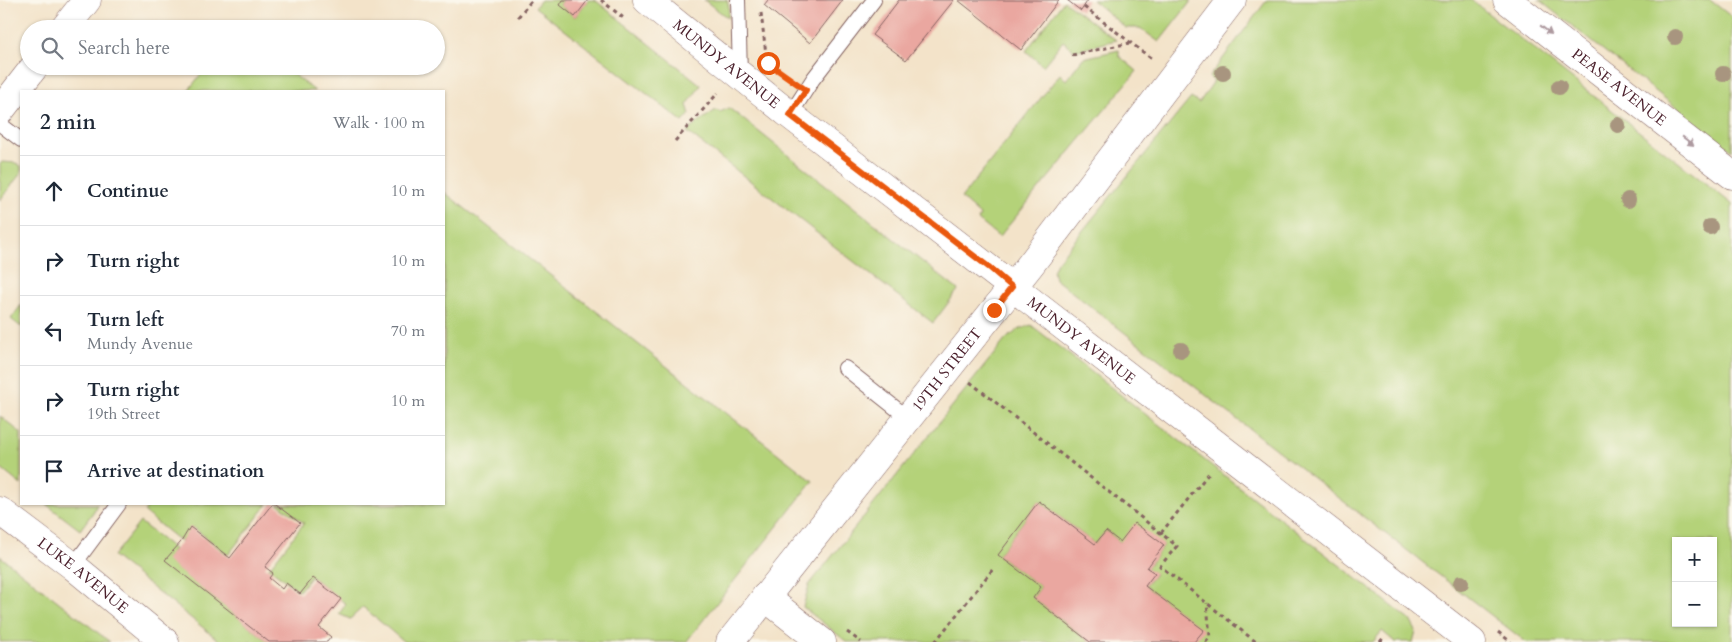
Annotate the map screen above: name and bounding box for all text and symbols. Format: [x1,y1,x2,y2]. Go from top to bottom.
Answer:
street label: MUNDY AVENUE [669,15,784,113]
search box [20,20,445,75]
one-way arrow [1539,25,1553,35]
icon: search [38,34,66,62]
text: Search here [78,35,170,61]
street label: PEASE AVENUE [1568,44,1671,130]
route start [757,52,780,75]
text: 2 min [40,108,96,137]
text: Walk · 100 m [333,112,425,134]
one-way arrow [1681,135,1694,146]
icon: ahead [40,177,68,205]
text: Continue [87,178,169,204]
text: 10 m [391,180,425,202]
icon: right [40,247,68,275]
text: Turn right [87,248,179,274]
text: 10 m [391,250,425,272]
street label: MUNDY AVENUE [1023,292,1140,389]
route end [983,299,1006,322]
text: Turn left [87,307,164,333]
icon: left [40,317,68,345]
text: 70 m [391,320,425,342]
street label: 19TH STREET [907,324,986,416]
text: Mundy Avenue [87,333,193,355]
text: Turn right [87,377,179,403]
icon: right [40,387,68,415]
text: 10 m [391,390,425,412]
text: 19th Street [87,403,160,425]
icon: arrive [40,457,68,485]
text: Arrive at destination [87,458,264,484]
street label: LUKE AVENUE [33,533,133,618]
map controls [1672,537,1717,627]
button: + [1672,537,1717,582]
button: − [1672,582,1717,627]

